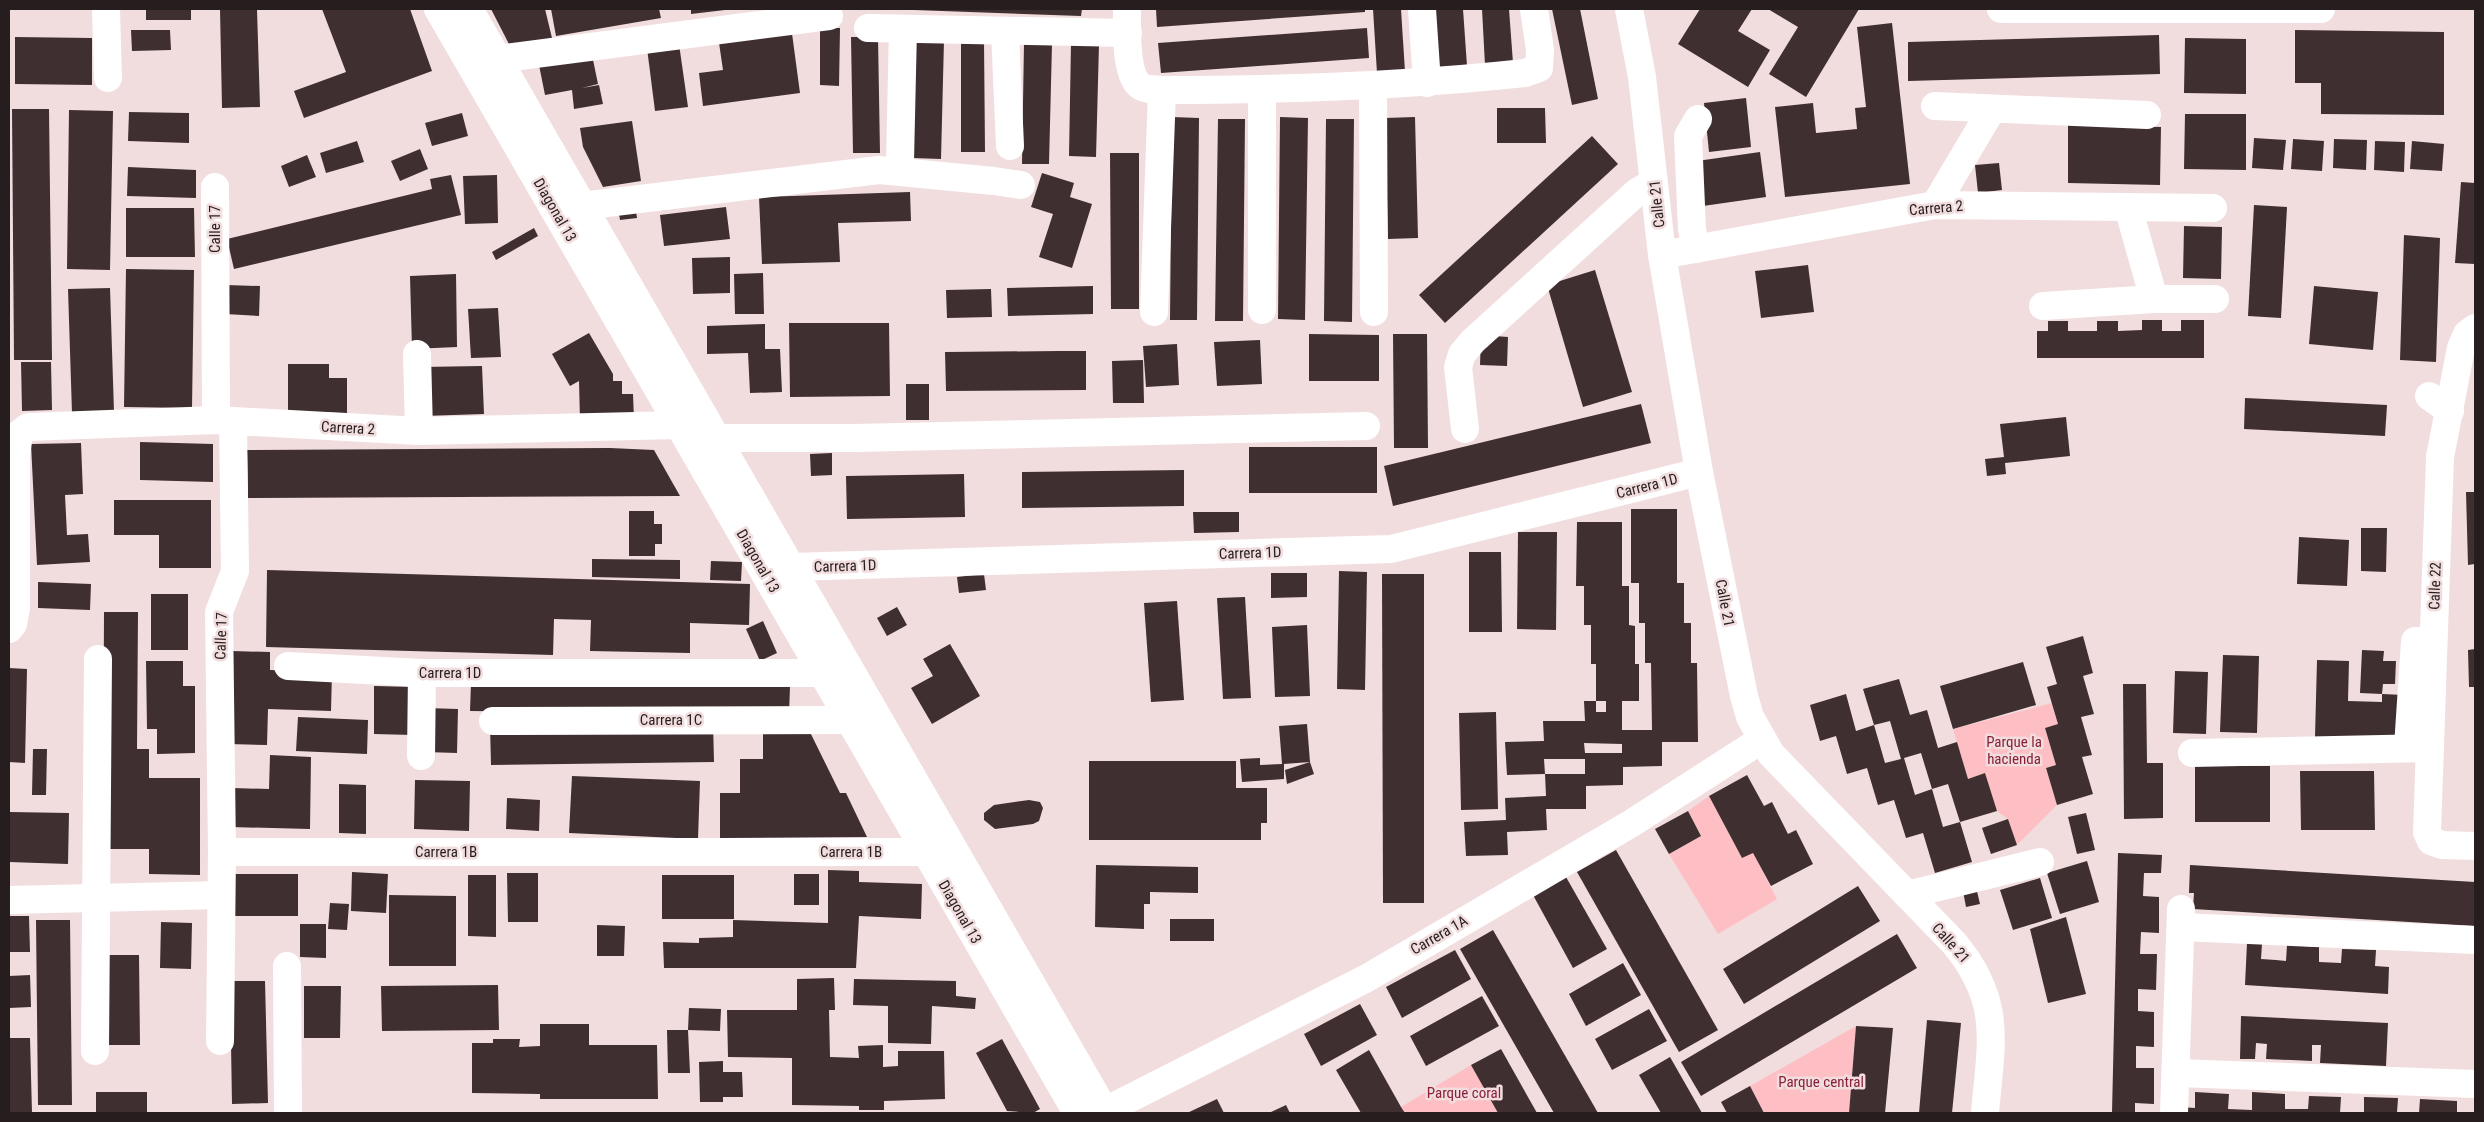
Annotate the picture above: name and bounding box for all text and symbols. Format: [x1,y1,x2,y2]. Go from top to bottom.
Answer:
street label: Diagonal 13 [530,175,580,245]
street label: Calle 21 [1646,179,1668,229]
street label: Carrera 2 [1908,197,1964,219]
street label: Calle 17 [206,205,224,253]
street label: Carrera 2 [321,418,375,438]
street label: Carrera 1D [1614,470,1680,502]
street label: Diagonal 13 [733,526,783,596]
street label: Carrera 1D [1218,543,1282,563]
street label: Carrera 1D [813,556,877,576]
street label: Calle 22 [2425,562,2445,610]
street label: Calle 21 [1712,578,1738,628]
street label: Calle 17 [211,612,231,660]
street label: Carrera 1D [419,664,481,682]
street label: Carrera 1C [640,711,702,729]
park label: Parque la hacienda [1986,733,2042,768]
street label: Carrera 1B [415,843,477,861]
street label: Carrera 1B [820,843,882,861]
street label: Diagonal 13 [935,877,985,947]
street label: Carrera 1A [1407,911,1471,958]
street label: Calle 21 [1928,919,1974,967]
park label: Parque central [1778,1073,1864,1091]
park label: Parque coral [1427,1084,1501,1102]

